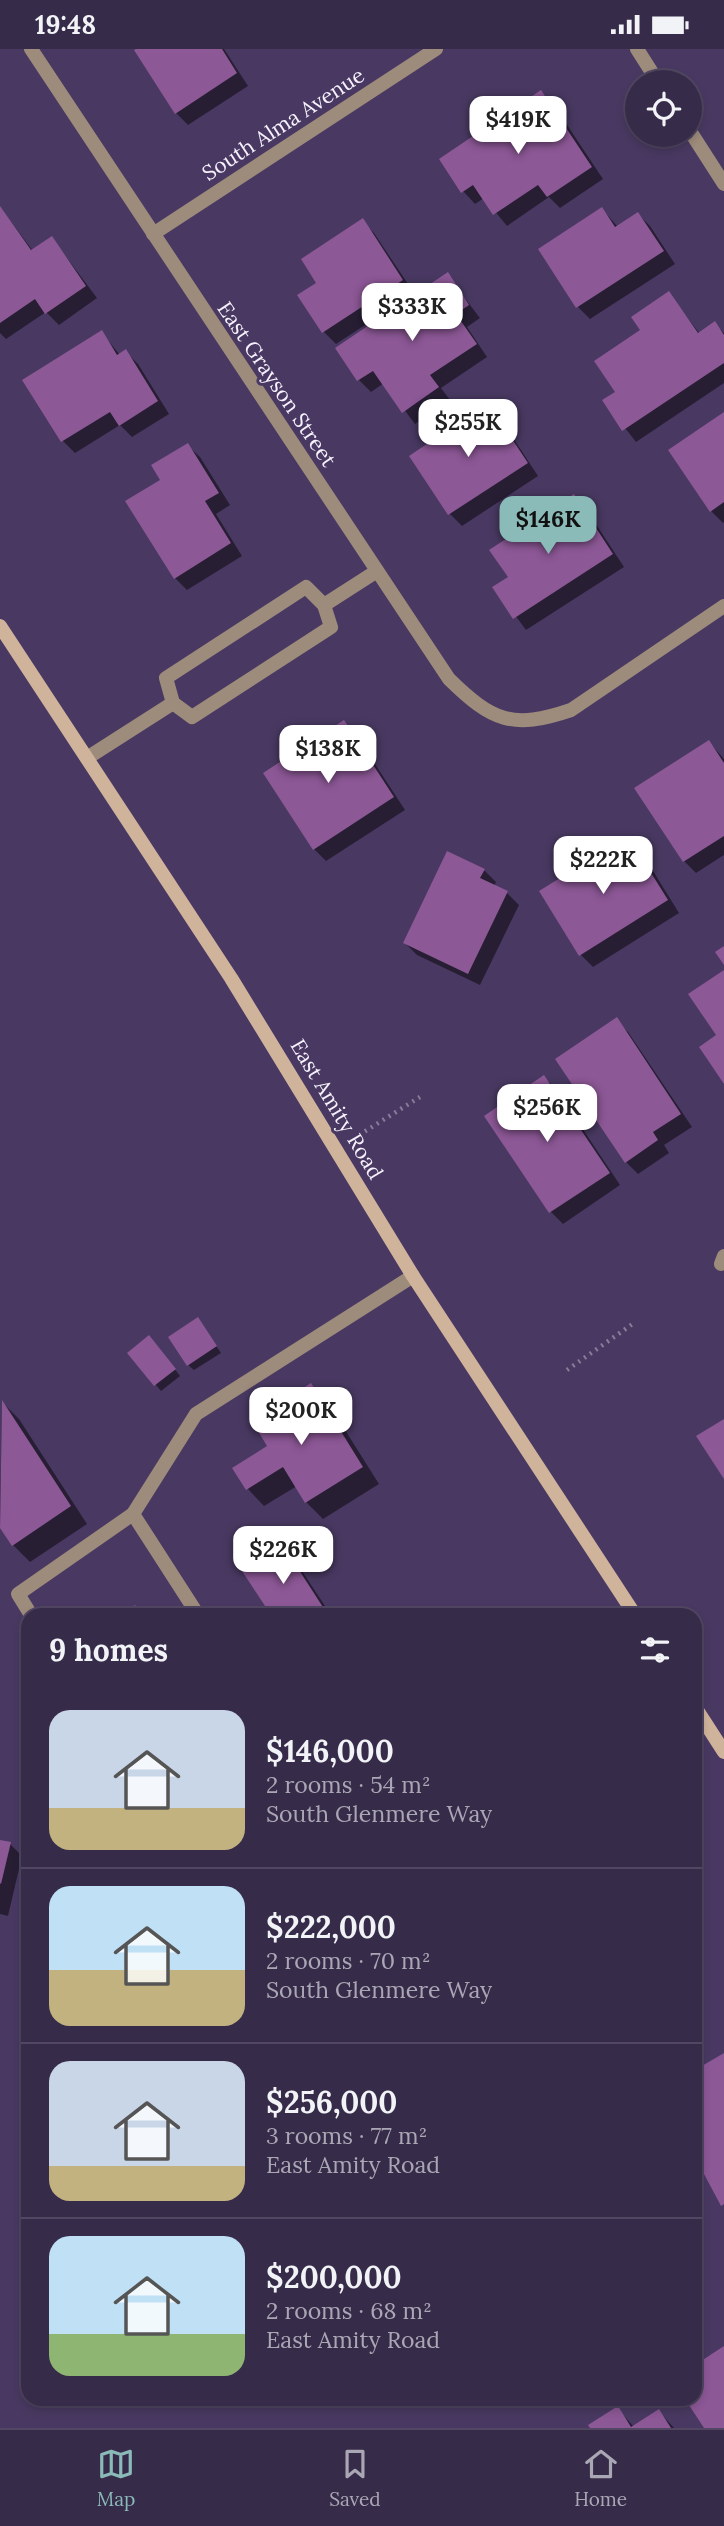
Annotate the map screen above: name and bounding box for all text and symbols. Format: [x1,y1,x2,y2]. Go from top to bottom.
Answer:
text: 19:48 [35,8,96,41]
street label: South Alma Avenue [197,61,369,187]
map controls [625,70,702,147]
button: locate [625,70,702,147]
pin: $419K [469,97,567,156]
text: $419K [485,104,551,133]
pin: $333K [363,283,461,343]
text: $333K [378,291,446,320]
street label: East Grayson Street [212,296,343,473]
pin: $255K [419,399,517,459]
text: $255K [435,407,502,436]
pin: $146K [499,497,597,556]
text: $146K [515,504,581,533]
pin: $138K [279,725,377,785]
text: $138K [295,733,361,762]
pin: $222K [554,837,652,896]
text: $222K [570,844,636,873]
street label: East Amity Road [284,1034,390,1184]
pin: $256K [498,1085,596,1144]
text: $256K [513,1092,581,1121]
pin: $200K [252,1387,350,1447]
text: $200K [265,1395,337,1424]
pin: $226K [234,1527,332,1586]
text: $226K [249,1534,317,1563]
text: 9 homes [49,1631,168,1669]
icon: filters [636,1631,674,1669]
text: $146,000 [266,1732,394,1770]
icon: home [105,1738,189,1822]
text: 2 rooms · 54 m² [266,1770,431,1799]
text: South Glenmere Way [266,1799,492,1828]
text: $222,000 [266,1908,396,1946]
icon: home [105,1914,189,1998]
text: 2 rooms · 70 m² [266,1946,431,1975]
text: South Glenmere Way [266,1975,492,2004]
text: $256,000 [266,2083,397,2121]
icon: home [105,2089,189,2173]
text: 3 rooms · 77 m² [266,2121,427,2150]
text: East Amity Road [266,2150,440,2179]
text: $200,000 [266,2258,402,2296]
icon: home [105,2264,189,2348]
text: 2 rooms · 68 m² [266,2296,432,2325]
text: East Amity Road [266,2325,440,2354]
tab: Map [97,2445,135,2511]
tab: Saved [329,2445,381,2511]
tab: Home [574,2445,627,2511]

